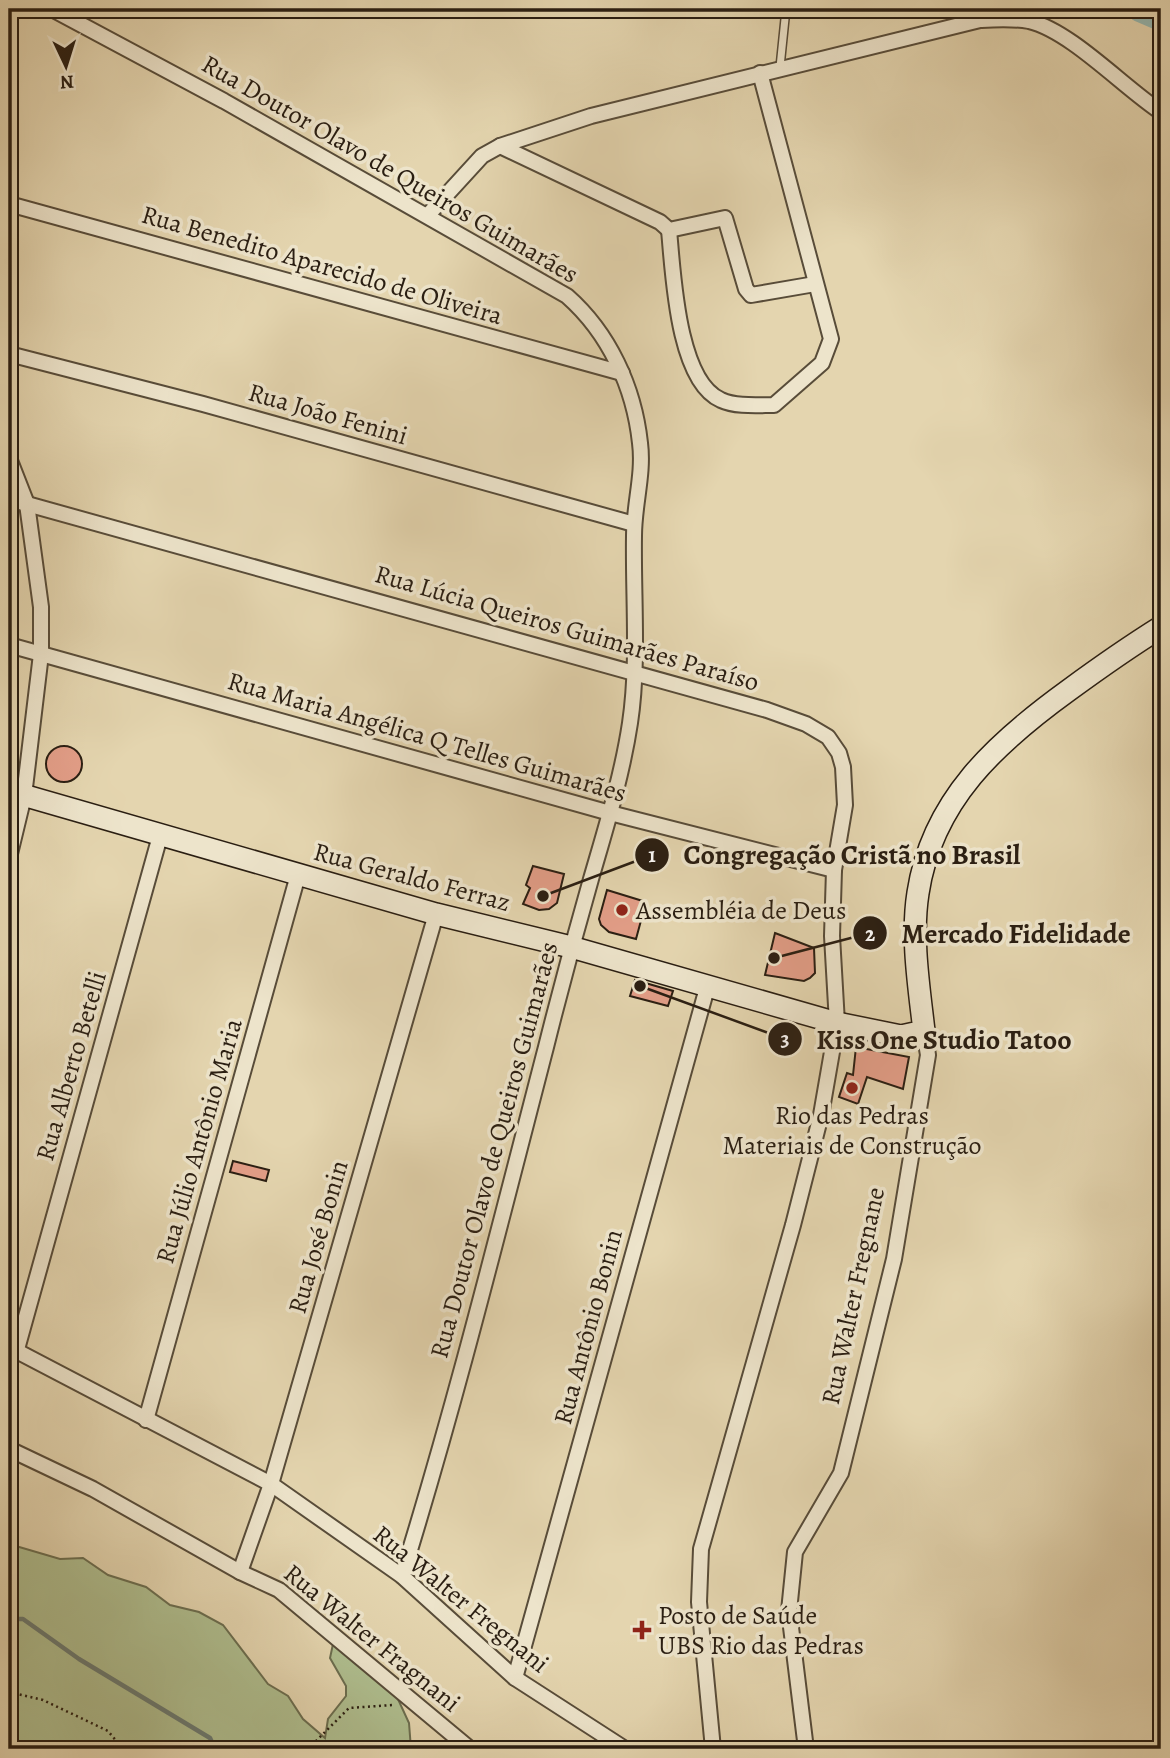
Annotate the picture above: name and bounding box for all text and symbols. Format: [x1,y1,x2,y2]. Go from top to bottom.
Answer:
north arrow [32,32,102,102]
street label: Rua Doutor Olavo de Queiros Guimarães [195,46,585,292]
text: N [59,69,75,95]
street label: Rua Benedito Aparecido de Oliveira [137,197,507,333]
street label: Rua João Fenini [244,375,412,453]
street label: Rua Lúcia Queiros Guimarães Paraíso [371,556,763,700]
street label: Rua Maria Angélica Q Telles Guimarães [223,663,631,811]
callout: Congregação Cristã no Brasil [634,830,1034,879]
street label: Rua Geraldo Ferraz [310,834,514,920]
text: Congregação Cristã no Brasil [684,836,1021,874]
text: 1 [648,841,656,869]
place label: Assembléia de Deus [635,893,846,928]
marker: Assembléia de Deus [614,902,630,918]
callout: Mercado Fidelidade [852,909,1145,958]
text: Mercado Fidelidade [901,915,1131,953]
text: 2 [865,920,875,948]
street label: Rua Doutor Olavo de Queiros Guimarães [421,938,567,1362]
street label: Rua Alberto Betelli [27,967,115,1165]
street label: Rua Júlio Antônio Maria [147,1014,251,1268]
callout: Kiss One Studio Tatoo [767,1015,1085,1064]
text: Kiss One Studio Tatoo [816,1021,1072,1059]
text: 3 [780,1025,790,1053]
marker: Rio das Pedras Materiais de Construção [844,1080,860,1096]
place label: Rio das Pedras Materiais de Construção [722,1098,982,1163]
street label: Rua José Bonin [279,1156,357,1318]
street label: Rua Walter Fregnane [813,1184,893,1408]
street label: Rua Antônio Bonin [545,1226,631,1428]
street label: Rua Walter Fregnani [366,1517,556,1681]
street label: Rua Walter Fragnani [276,1556,468,1720]
place label: Posto de Saúde UBS Rio das Pedras [658,1598,864,1663]
marker: Posto de Saúde UBS Rio das Pedras [632,1620,652,1640]

